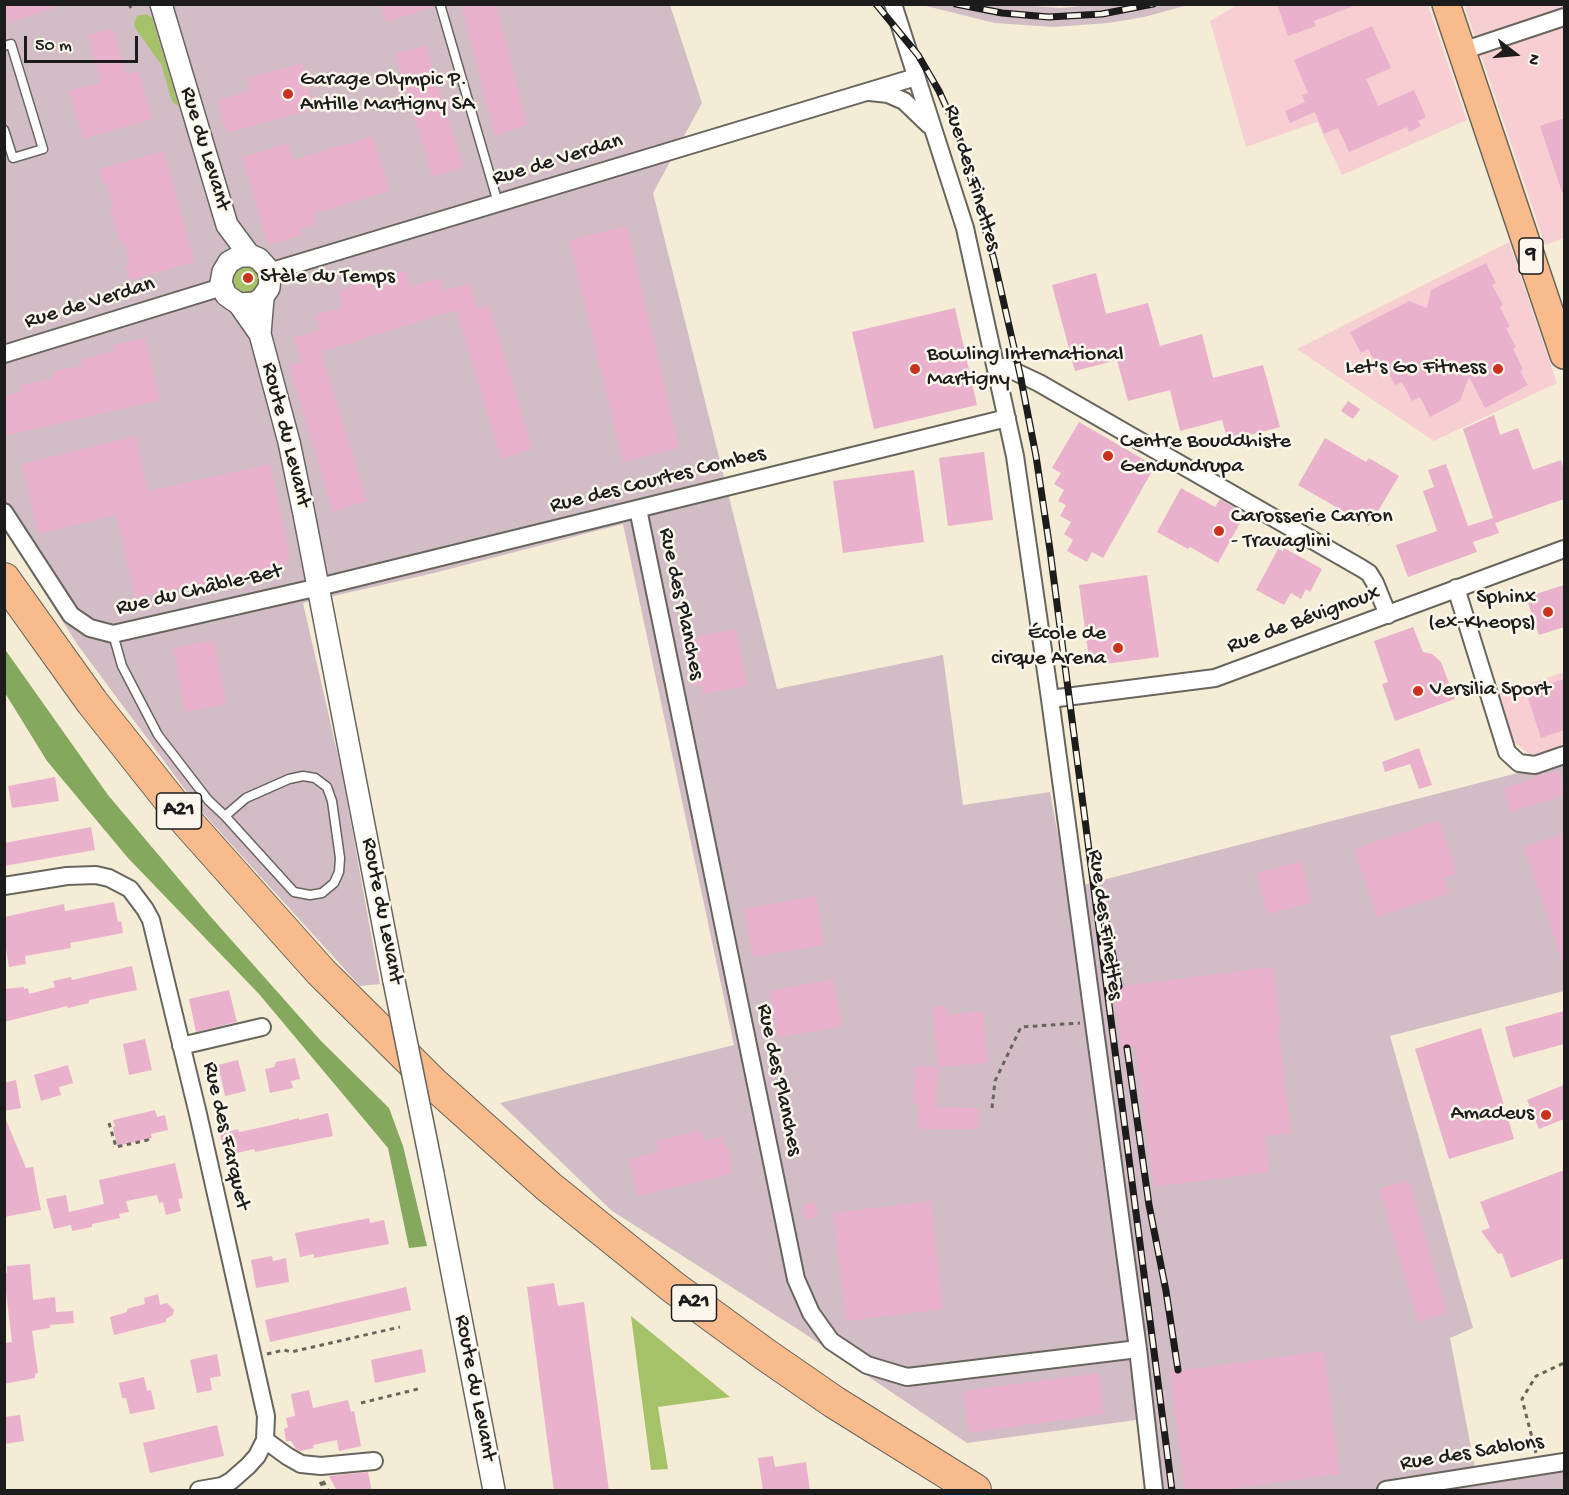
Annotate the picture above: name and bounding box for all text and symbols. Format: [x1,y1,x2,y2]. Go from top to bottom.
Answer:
scale bar [27,24,141,62]
north arrow [1485,24,1545,84]
text: 50 m [35,36,72,57]
text: N [1522,51,1543,67]
place label: Garage Olympic P. Antille Martigny SA [300,68,475,119]
street label: Rue du Levant [173,84,235,214]
marker: Garage Olympic P. Antille Martigny SA [281,87,295,101]
street label: Rue des Finettes [936,102,1006,254]
street label: Rue de Verdan [490,129,626,193]
road number: 9 [1519,238,1543,274]
place label: Stèle du Temps [260,265,395,291]
marker: Stèle du Temps [241,271,255,285]
street label: Rue de Verdan [22,272,158,336]
place label: Bowling International Martigny [927,343,1124,394]
place label: Let's Go Fitness [1345,356,1486,382]
street label: Route du Levant [254,360,316,510]
marker: Bowling International Martigny [908,362,922,376]
marker: Let's Go Fitness [1491,362,1505,376]
place label: Centre Bouddhiste Gendundrupa [1120,430,1291,482]
street label: Rue des Courtes Combes [548,441,768,521]
marker: Centre Bouddhiste Gendundrupa [1101,449,1115,463]
place label: Carosserie Carron - Travaglini [1231,505,1393,556]
marker: Carosserie Carron - Travaglini [1212,524,1226,538]
street label: Rue des Planches [651,526,709,682]
street label: Rue du Châble-Bet [114,559,284,623]
street label: Rue de Bévignoux [1224,581,1384,661]
place label: Sphinx (ex-Kheops) [1428,586,1536,638]
marker: Sphinx (ex-Kheops) [1541,605,1555,619]
place label: École de cirque Arena [991,622,1106,674]
marker: École de cirque Arena [1111,641,1125,655]
place label: Versilia Sport [1430,678,1551,704]
marker: Versilia Sport [1411,684,1425,698]
road number: A21 [156,793,201,829]
street label: Route du Levant [354,836,408,986]
street label: Rue des Finettes [1080,848,1128,1002]
street label: Rue des Planches [749,1002,807,1158]
street label: Rue des Farquet [195,1059,255,1213]
place label: Amadeus [1451,1102,1534,1128]
marker: Amadeus [1539,1108,1553,1122]
road number: A21 [672,1285,716,1321]
street label: Route du Levant [447,1313,501,1463]
street label: Rue des Sablons [1398,1430,1546,1478]

